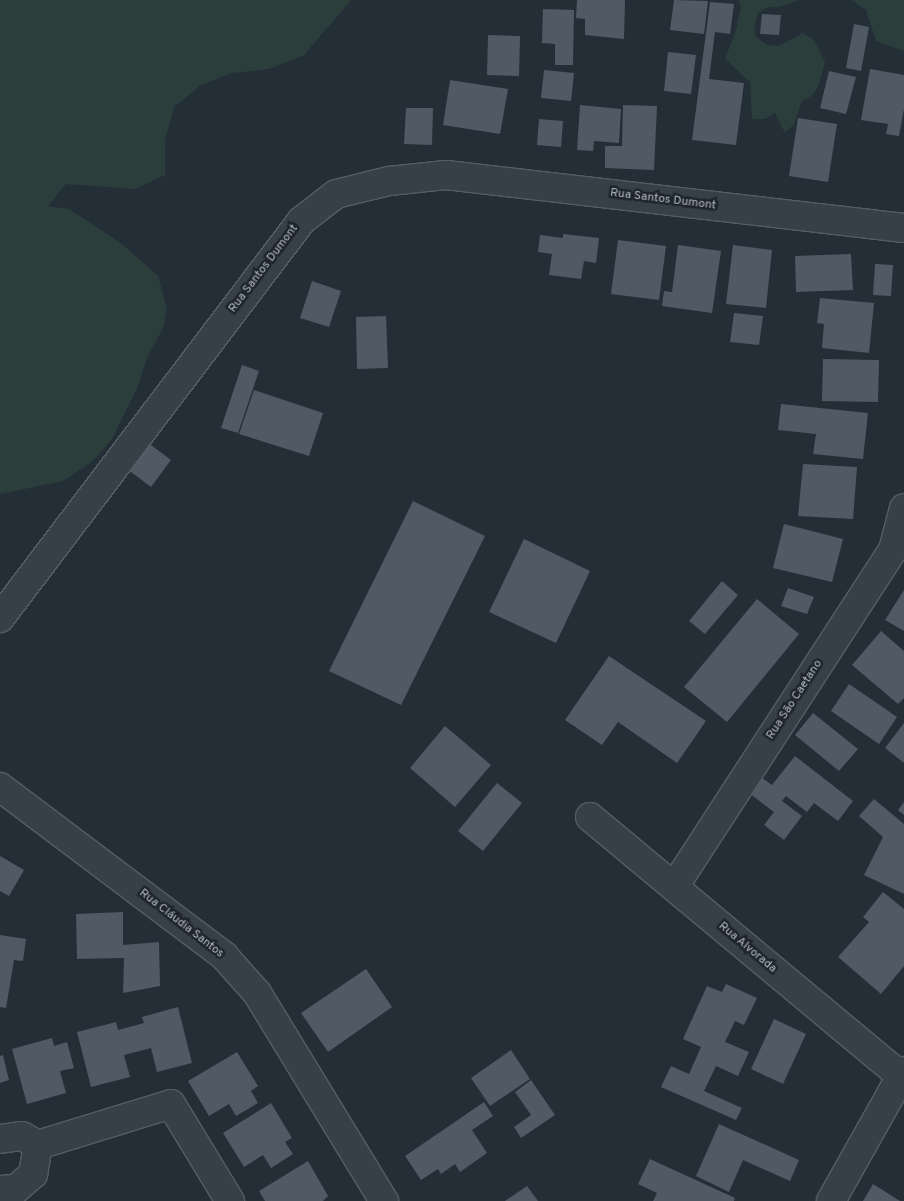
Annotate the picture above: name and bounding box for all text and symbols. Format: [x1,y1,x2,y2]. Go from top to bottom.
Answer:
street label: Rua Santos Dumont [609,186,717,214]
street label: Rua Santos Dumont [226,222,302,316]
street label: Rua São Caetano [764,658,826,742]
street label: Rua Cláudia Santos [136,886,226,962]
street label: Rua Alvorada [715,919,779,977]

